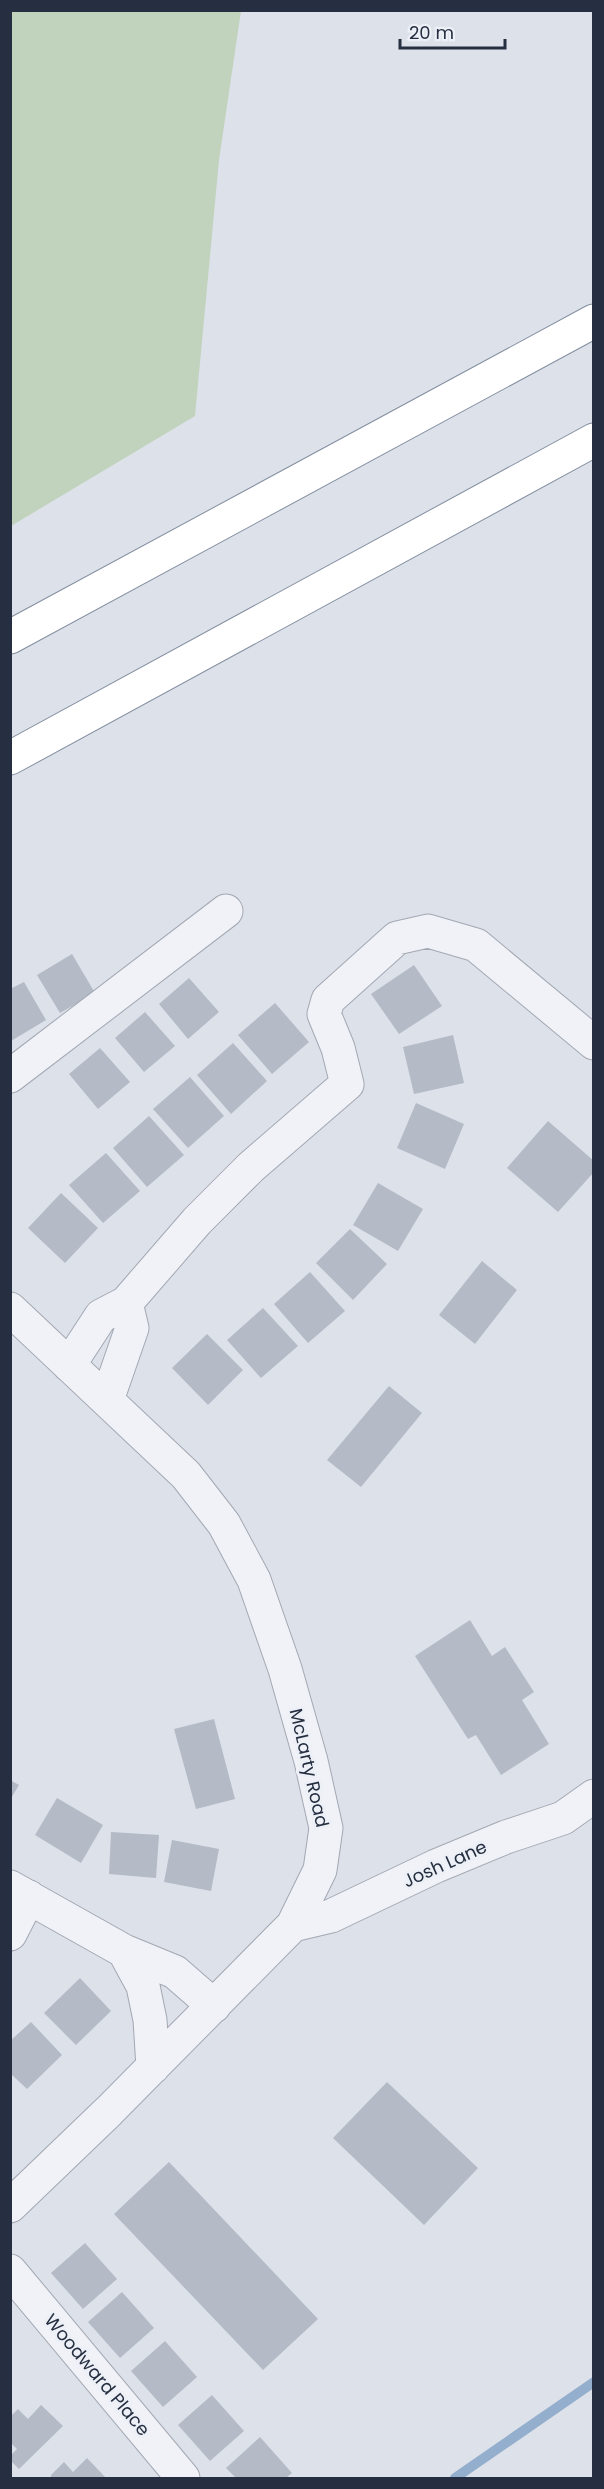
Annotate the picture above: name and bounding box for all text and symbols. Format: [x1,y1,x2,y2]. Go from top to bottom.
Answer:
scale bar [400,12,505,50]
text: 20 m [409,20,454,45]
street label: McLarty Road [284,1706,335,1830]
street label: Josh Lane [399,1834,491,1893]
street label: Woodward Place [39,2308,156,2441]

